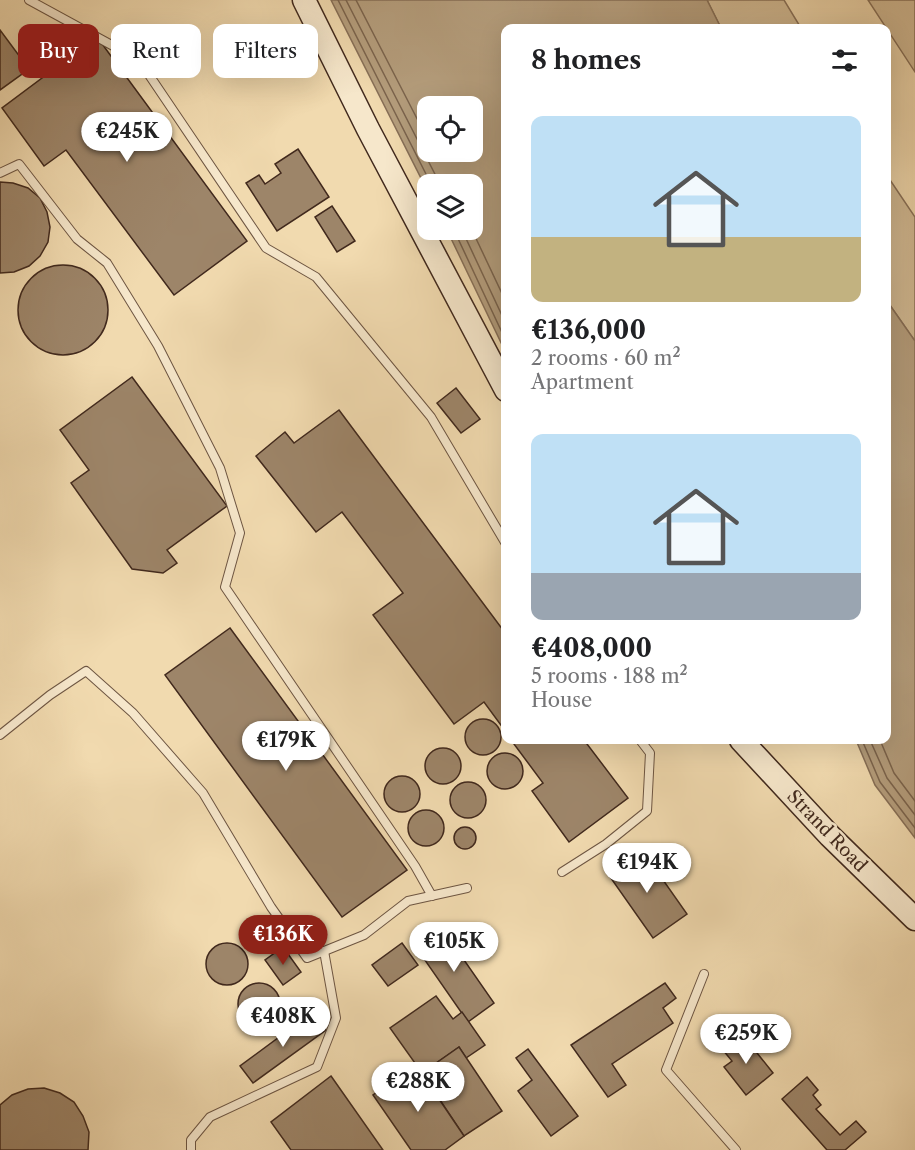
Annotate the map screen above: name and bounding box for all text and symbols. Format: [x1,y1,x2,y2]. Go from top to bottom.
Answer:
chip: Buy [18,24,99,78]
chip: Rent [111,24,201,78]
chip: Filters [213,24,318,78]
text: 8 homes [531,44,641,76]
icon: filters [828,44,861,77]
map controls [417,96,483,240]
button: locate [417,96,483,162]
pin: €245K [85,112,169,163]
text: €245K [95,119,159,143]
icon: home [642,155,750,263]
button: layers [417,174,483,240]
text: €136,000 [531,314,646,346]
text: 2 rooms · 60 m² [531,346,681,370]
text: Apartment [531,370,634,394]
icon: home [642,473,750,581]
text: €408,000 [531,632,652,664]
text: 5 rooms · 188 m² [531,664,688,688]
text: House [531,688,592,712]
pin: €179K [244,721,328,772]
text: €179K [256,728,316,752]
street label: Strand Road [782,785,872,877]
pin: €194K [605,843,689,894]
text: €194K [616,850,678,874]
pin: €136K [241,915,325,966]
text: €136K [253,922,313,946]
pin: €105K [412,922,496,973]
text: €105K [423,929,485,953]
pin: €408K [241,997,325,1048]
text: €408K [250,1004,316,1028]
pin: €259K [704,1014,788,1065]
text: €259K [714,1021,778,1045]
pin: €288K [376,1062,460,1113]
text: €288K [385,1069,451,1093]

